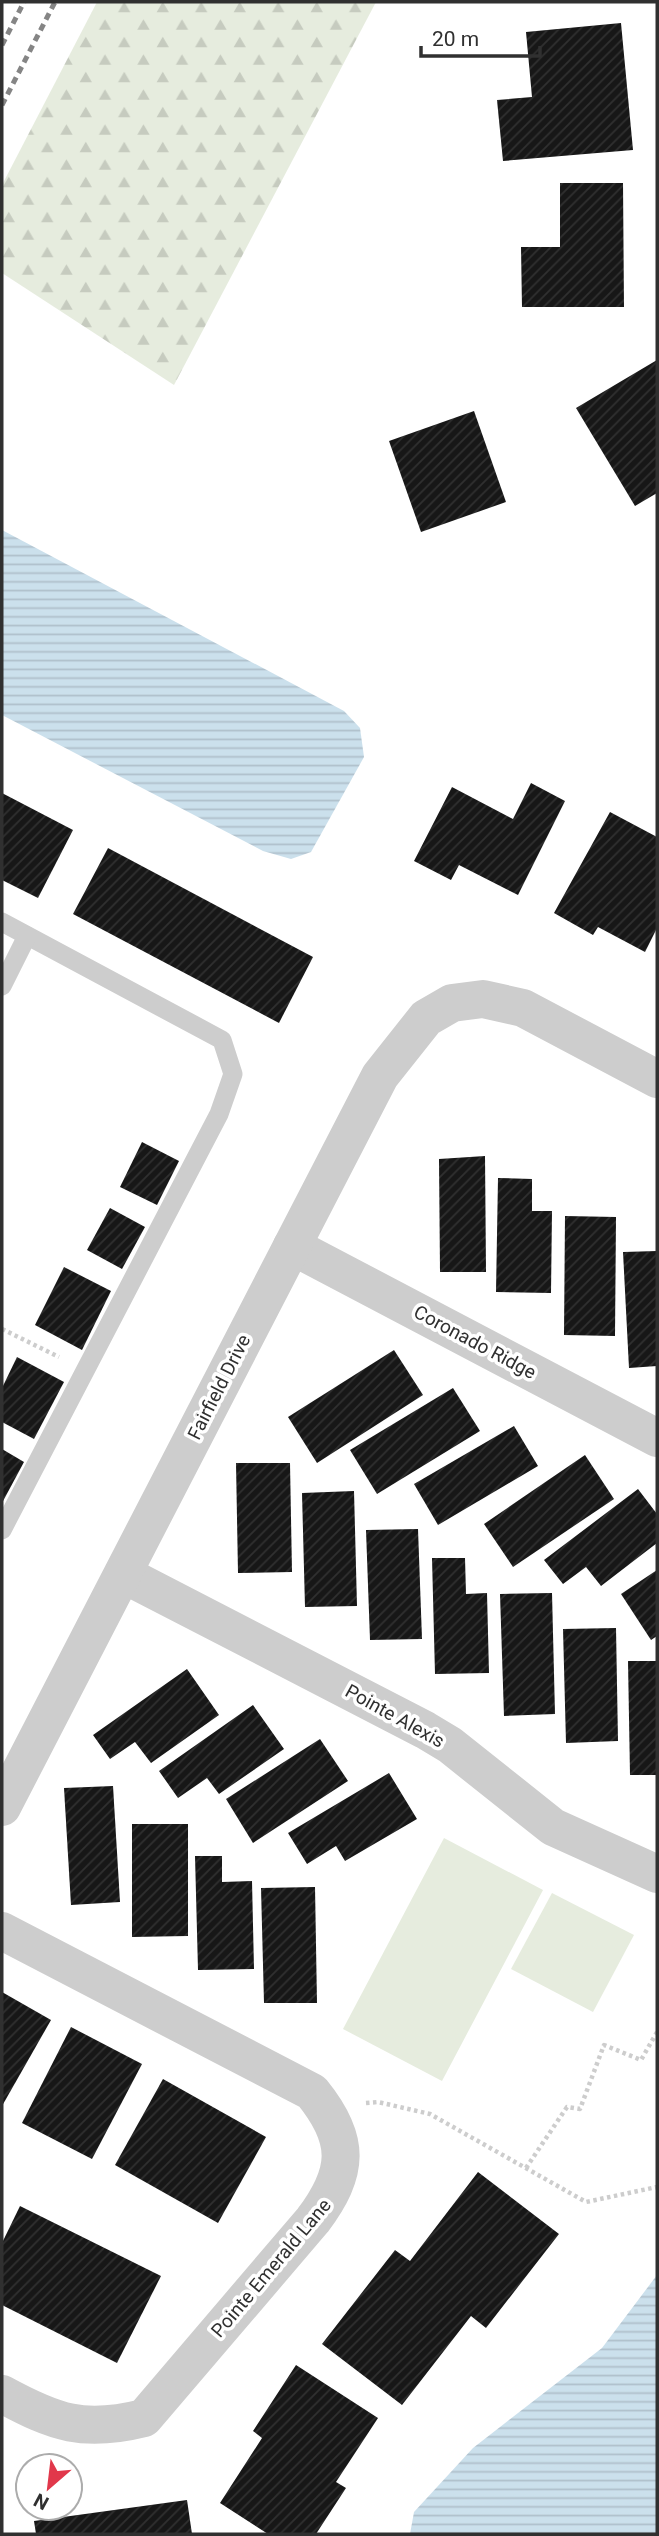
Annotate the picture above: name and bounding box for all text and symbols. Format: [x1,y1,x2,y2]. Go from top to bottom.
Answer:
scale bar [421,14,540,58]
text: 20 m [432,27,479,51]
street label: Coronado Ridge [410,1300,540,1384]
street label: Fairfield Drive [183,1331,255,1443]
street label: Pointe Alexis [341,1679,449,1753]
street label: Pointe Emerald Lane [206,2194,336,2342]
north arrow [14,2452,84,2522]
text: N [30,2488,53,2515]

